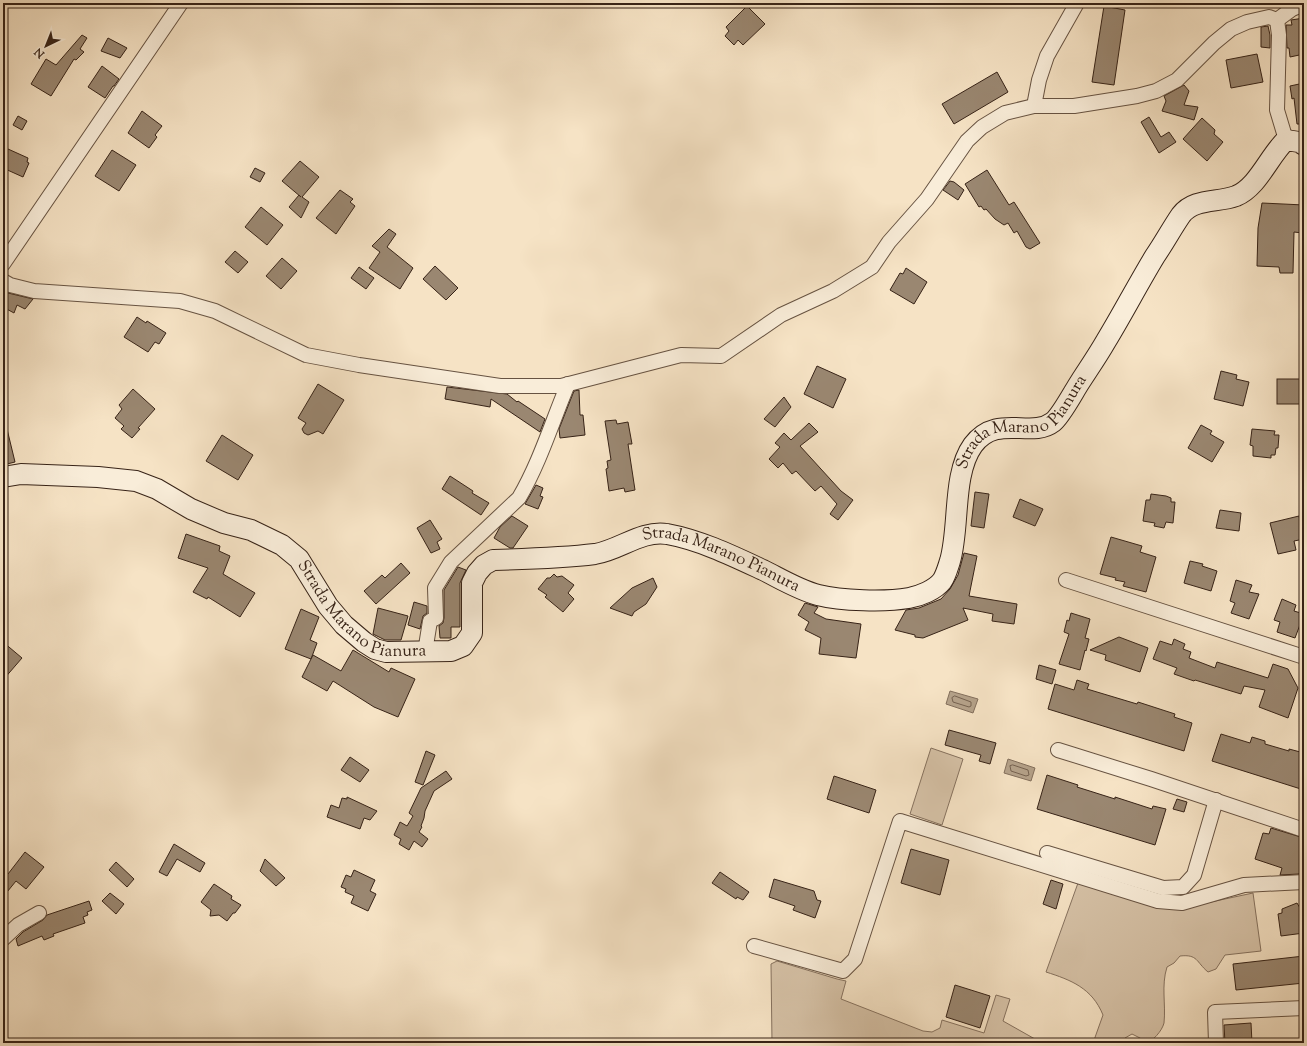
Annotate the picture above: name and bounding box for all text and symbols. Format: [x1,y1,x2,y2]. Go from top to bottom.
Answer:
north arrow [26,26,66,66]
text: N [31,44,49,62]
street label: Strada Marano Pianura [951,370,1093,472]
street label: Strada Marano Pianura [640,521,804,599]
street label: Strada Marano Pianura [291,556,427,664]

